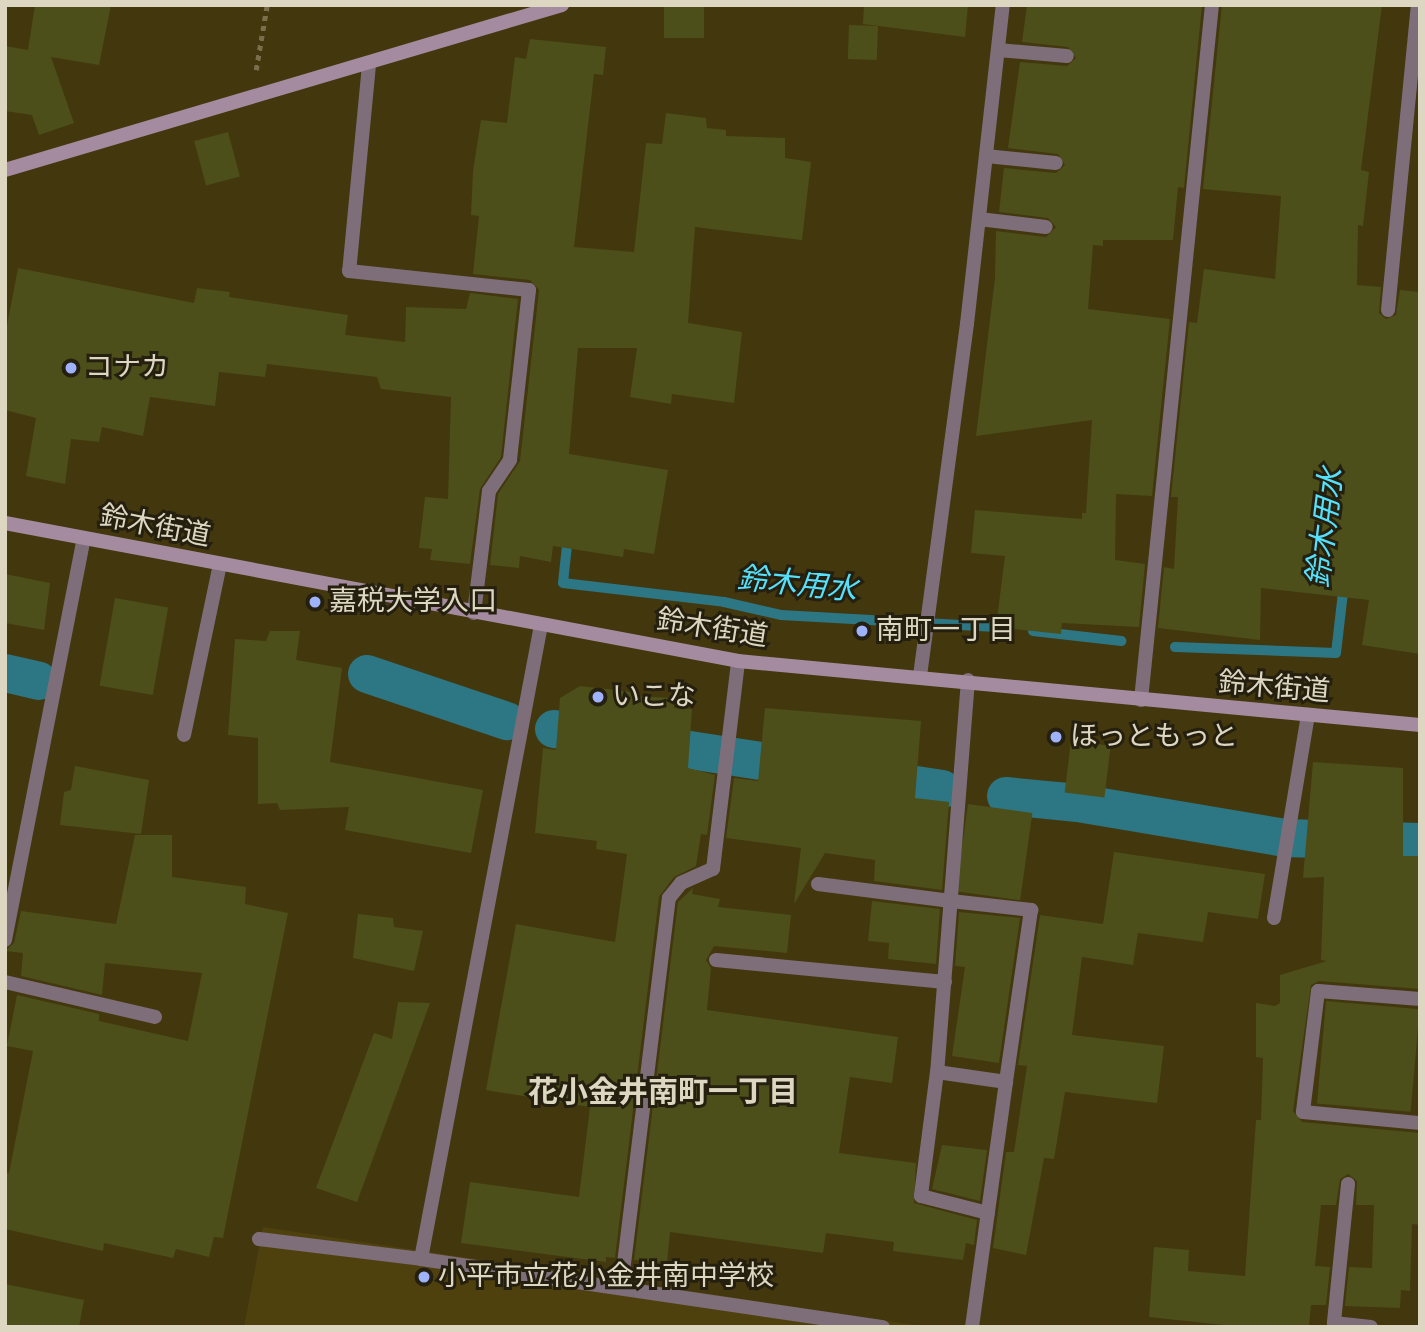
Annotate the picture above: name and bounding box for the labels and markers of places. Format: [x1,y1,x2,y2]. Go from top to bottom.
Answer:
place label: コナカ [85,351,169,385]
marker: コナカ [63,360,79,376]
place label: 嘉税大学入口 [329,585,497,619]
marker: 嘉税大学入口 [307,594,323,610]
place label: 南町一丁目 [876,614,1016,648]
marker: 南町一丁目 [854,623,870,639]
place label: いこな [612,680,696,714]
marker: いこな [590,689,606,705]
place label: ほっともっと [1070,720,1238,754]
marker: ほっともっと [1048,729,1064,745]
place label: 小平市立花小金井南中学校 [438,1260,774,1294]
marker: 小平市立花小金井南中学校 [416,1269,432,1285]

